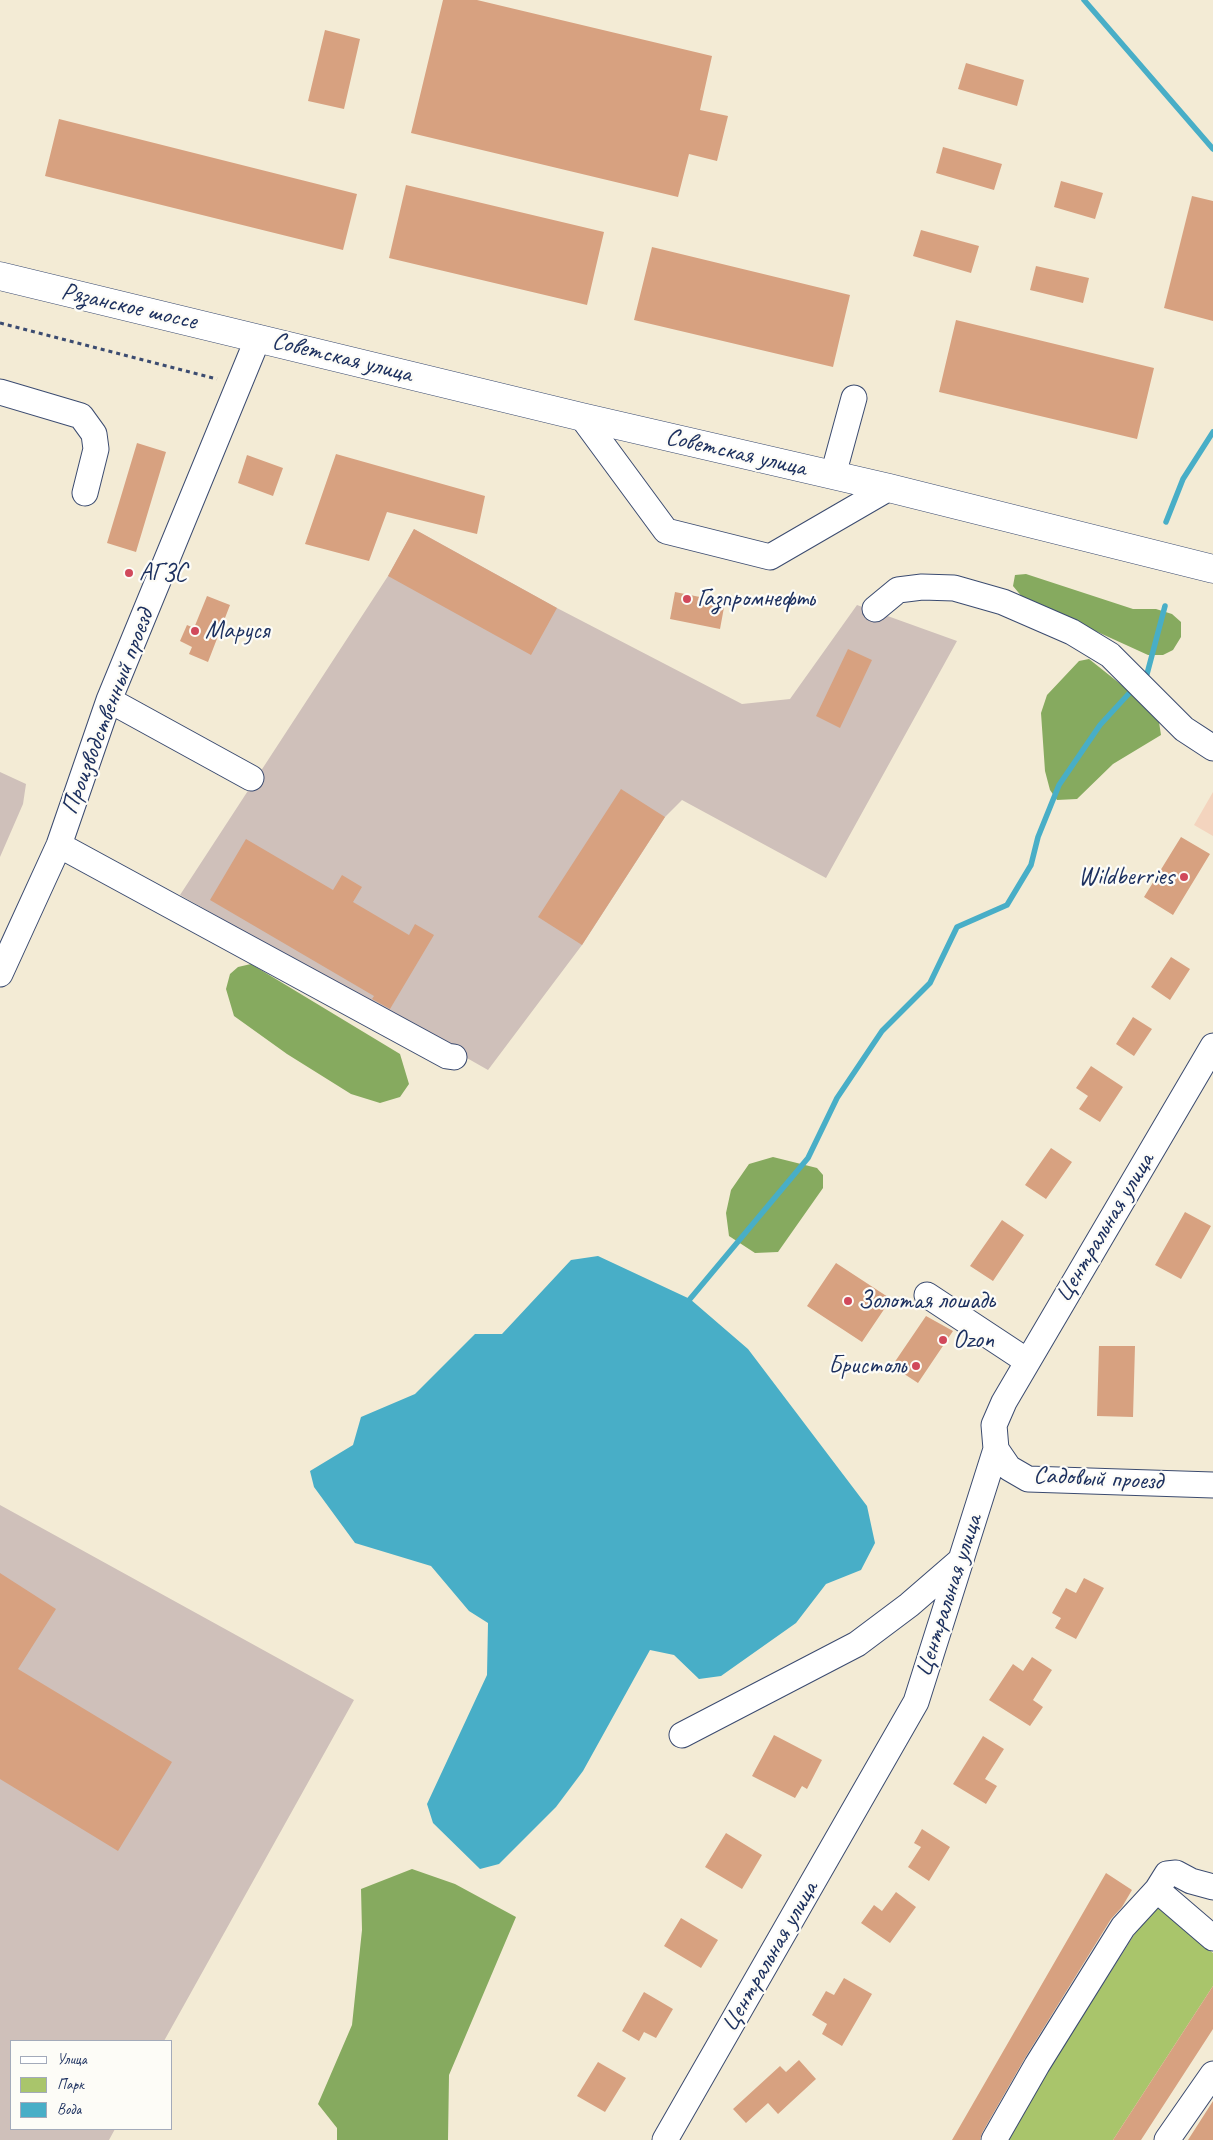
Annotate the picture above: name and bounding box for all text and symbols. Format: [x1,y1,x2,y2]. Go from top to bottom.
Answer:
street label: Рязанское шоссе [58,277,200,337]
street label: Советская улица [269,326,415,390]
street label: Советская улица [663,422,809,484]
place label: АГЗС [139,558,187,588]
marker: АГЗС [123,567,135,579]
place label: Газпромнефть [697,584,815,614]
marker: Газпромнефть [681,593,693,605]
street label: Производственный проезд [55,605,161,819]
place label: Маруся [205,616,269,646]
marker: Маруся [189,625,201,637]
place label: Wildberries [1078,862,1174,892]
marker: Wildberries [1178,871,1190,883]
street label: Центральная улица [1049,1148,1161,1308]
place label: Золотая лошадь [858,1286,995,1316]
marker: Золотая лошадь [842,1295,854,1307]
place label: Ozon [953,1325,994,1355]
marker: Ozon [937,1334,949,1346]
place label: Бристоль [828,1351,906,1381]
marker: Бристоль [910,1360,922,1372]
street label: Садовый проезд [1033,1461,1163,1497]
street label: Центральная улица [909,1511,989,1681]
street label: Центральная улица [715,1876,825,2038]
legend [10,2040,172,2130]
text: Улица [57,2050,87,2069]
text: Парк [57,2075,84,2094]
text: Вода [57,2100,81,2119]

